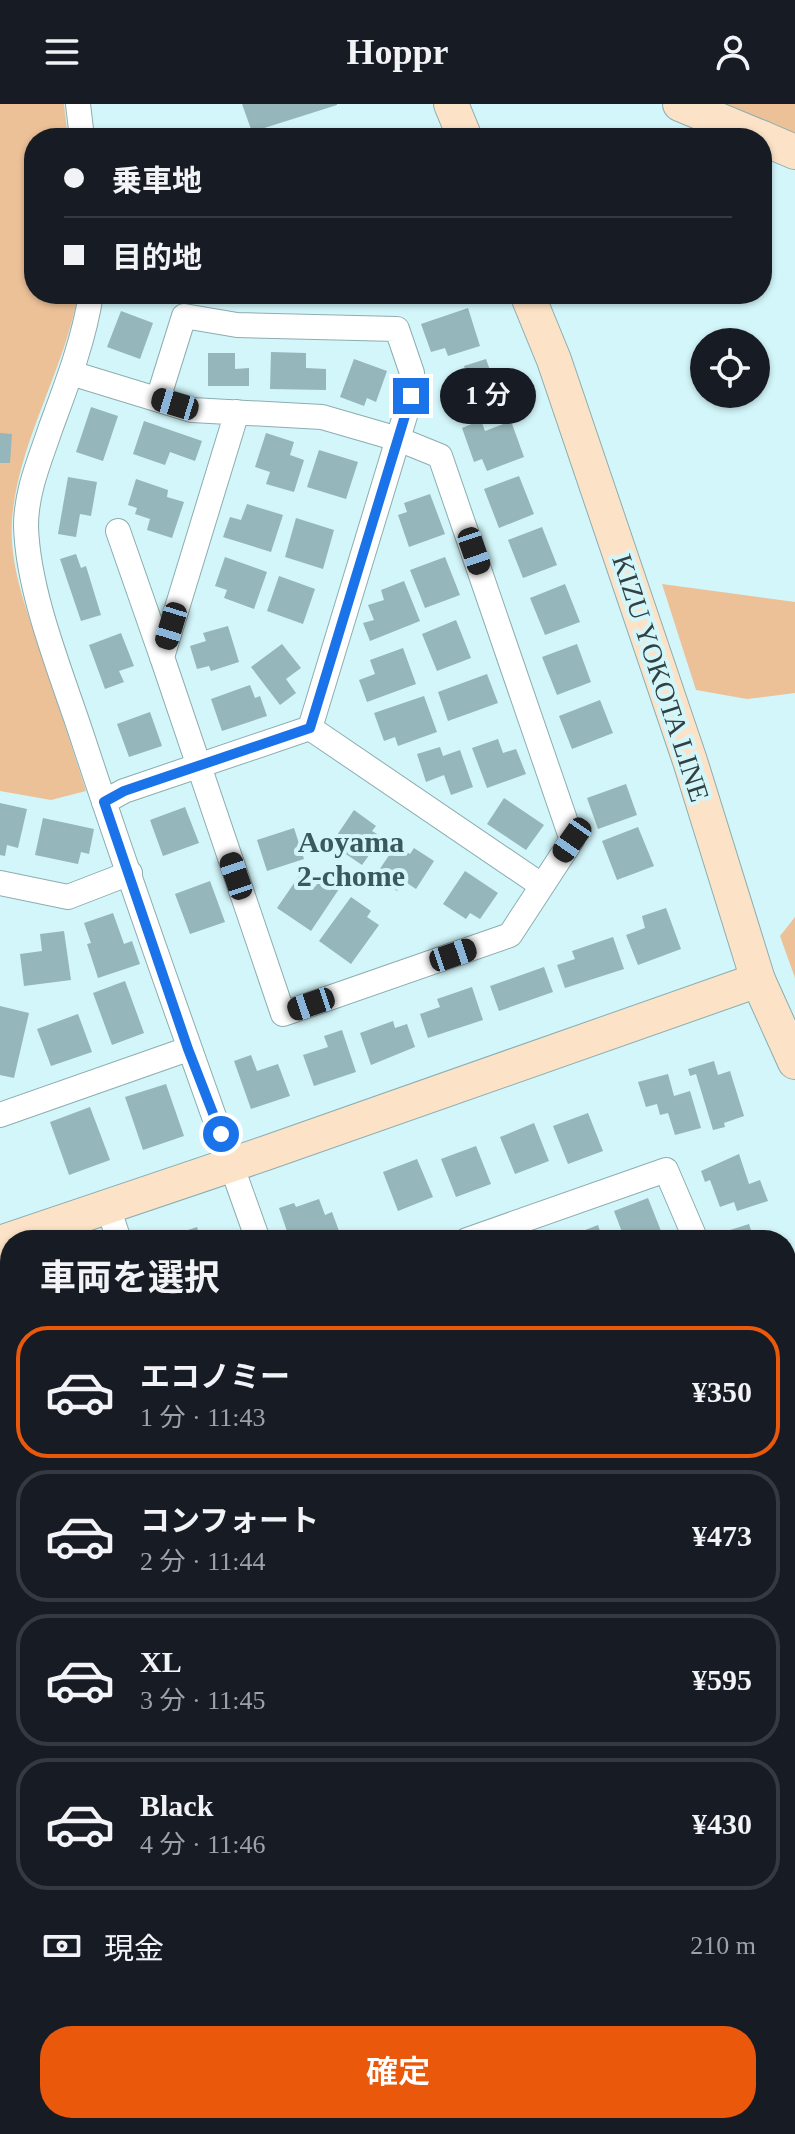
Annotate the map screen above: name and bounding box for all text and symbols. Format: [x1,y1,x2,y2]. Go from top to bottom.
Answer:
icon: menu [40,30,84,74]
icon: person [711,30,755,74]
text: Hoppr [346,32,449,72]
text: 乗車地 [112,164,202,197]
text: 目的地 [112,241,202,274]
map controls [690,328,770,408]
button: locate [690,328,770,408]
callout: 1 分 [439,368,535,424]
route end [393,378,429,414]
text: 1 分 [465,381,511,410]
car [149,386,201,422]
car [455,524,493,578]
street label: KIZU YOKOTA LINE [606,551,716,805]
car [153,600,189,652]
car [548,813,596,867]
district label: Aoyama 2-chome [297,825,405,892]
car [217,849,255,903]
car [426,936,480,974]
car [284,985,338,1023]
route start [203,1116,239,1152]
text: 車両を選択 [40,1258,220,1298]
icon: car [44,1356,116,1428]
text: エコノミー [140,1360,290,1393]
text: ¥350 [692,1375,752,1408]
text: 1 分 · 11:43 [140,1403,265,1432]
icon: car [44,1500,116,1572]
text: コンフォート [140,1504,319,1537]
text: ¥473 [692,1519,752,1552]
text: 2 分 · 11:44 [140,1547,265,1576]
icon: car [44,1644,116,1716]
text: XL [140,1645,182,1678]
text: ¥595 [692,1663,752,1696]
text: 3 分 · 11:45 [140,1686,265,1715]
icon: car [44,1788,116,1860]
text: Black [140,1789,213,1822]
text: ¥430 [692,1807,752,1840]
text: 4 分 · 11:46 [140,1830,265,1859]
icon: cash [40,1924,84,1968]
text: 210 m [690,1931,756,1960]
text: 現金 [104,1932,164,1965]
button: 確定 [40,2026,756,2118]

